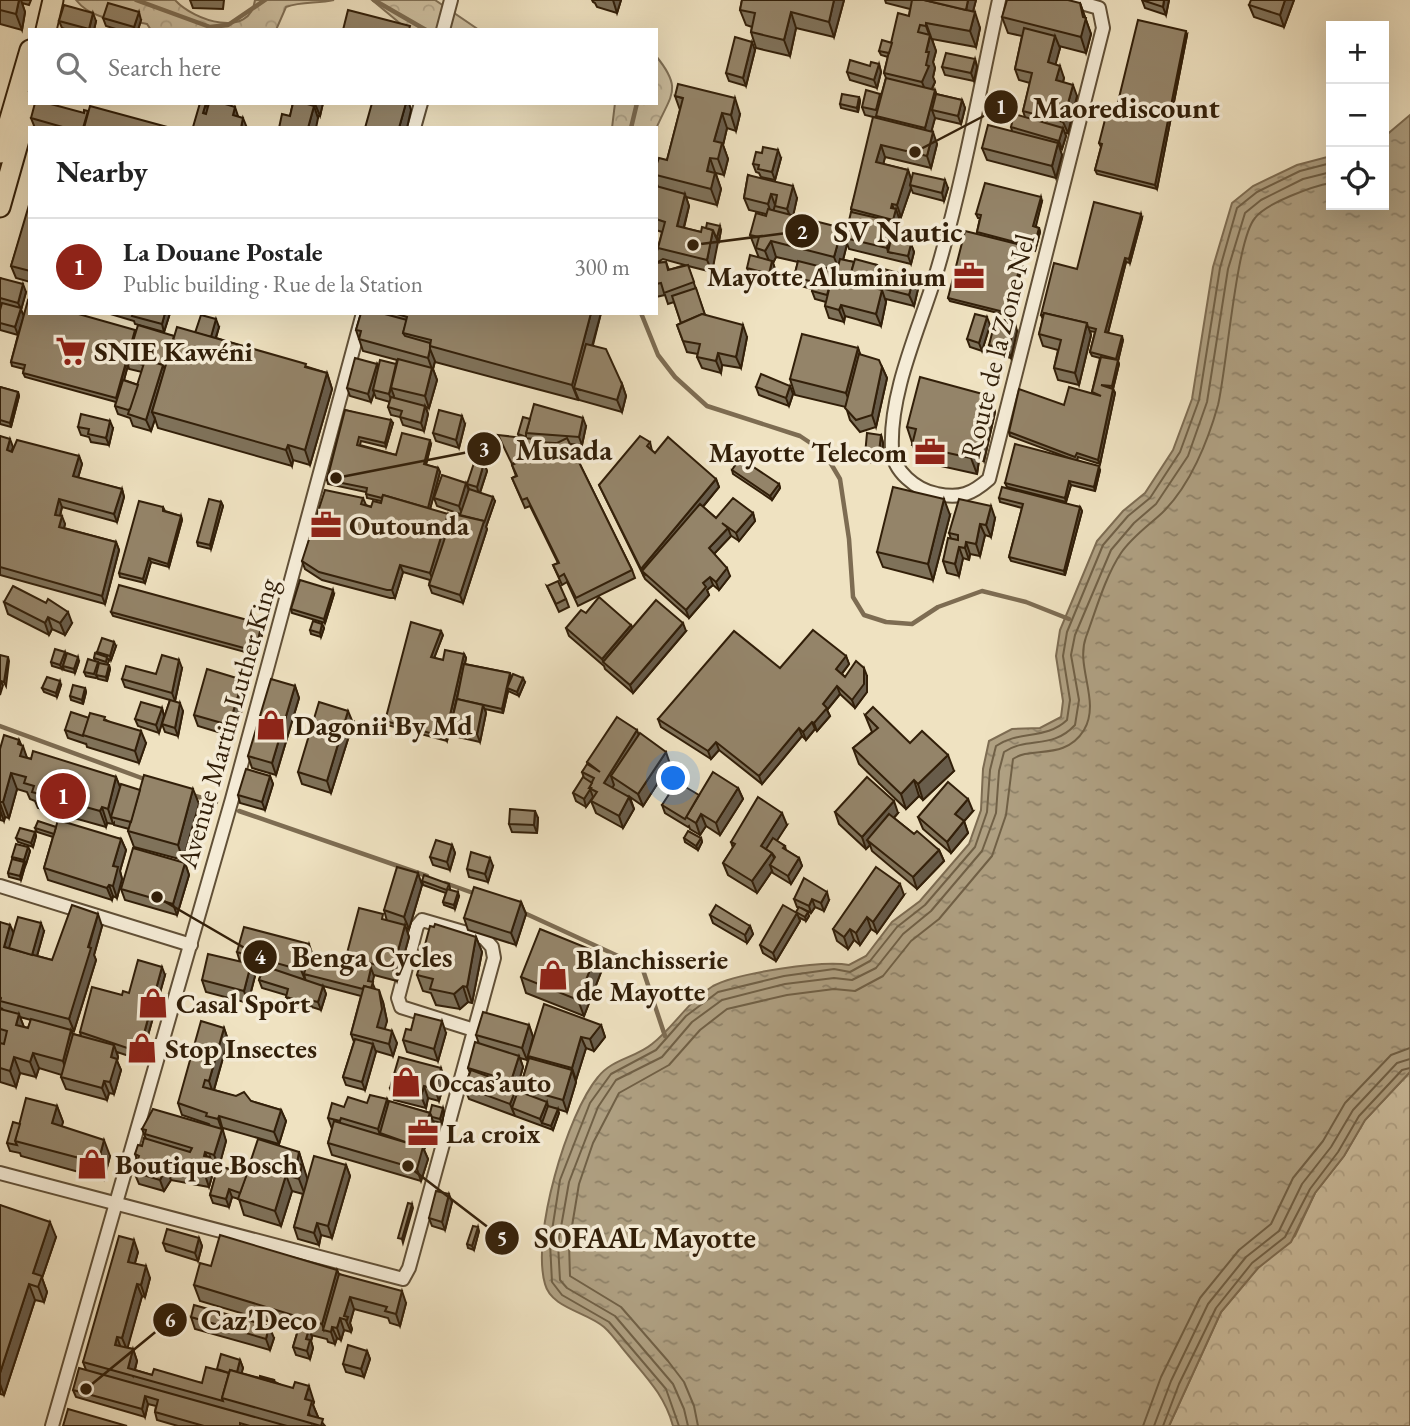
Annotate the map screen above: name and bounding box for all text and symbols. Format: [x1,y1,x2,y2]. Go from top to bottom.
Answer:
map controls [1326,21,1389,210]
button: + [1326,21,1389,84]
search box [28,28,658,105]
icon: search [52,48,90,86]
text: Search here [108,50,221,84]
callout: Maorediscount [983,82,1234,133]
button: − [1326,84,1389,147]
text: Maorediscount [1032,88,1220,127]
text: 1 [995,93,1007,120]
button: locate [1326,147,1389,210]
text: Nearby [56,152,148,191]
callout: SV Nautic [784,206,976,257]
text: SV Nautic [834,212,963,251]
text: 2 [796,218,808,245]
street label: Route de la Zone Nel [952,230,1042,462]
text: La Douane Postale [123,235,323,269]
text: 1 [73,252,85,282]
text: 300 m [574,252,630,282]
place label: Mayotte Aluminium [707,258,946,294]
office icon: Mayotte Aluminium [952,259,986,293]
text: Public building · Rue de la Station [123,269,423,299]
place label: SNIE Kawéni [94,333,253,369]
supermarket icon: SNIE Kawéni [54,334,88,368]
callout: Musada [466,424,626,475]
text: Musada [516,430,613,469]
place label: Mayotte Telecom [709,434,907,470]
text: 3 [478,435,490,462]
office icon: Mayotte Telecom [913,435,947,469]
place label: Outounda [349,507,470,543]
office icon: Outounda [309,508,343,542]
street label: Avenue Martin Luther King [168,573,286,873]
place label: Dagonii By Md [294,707,473,743]
shop icon: Dagonii By Md [254,708,288,742]
your location [656,761,690,795]
pin: 1 [40,770,86,822]
callout: Benga Cycles [242,931,466,982]
text: Benga Cycles [291,937,453,976]
place label: Blanchisserie de Mayotte [576,941,728,1009]
text: 4 [254,943,266,970]
shop icon: Blanchisserie de Mayotte [536,958,570,992]
place label: Casal Sport [176,985,311,1021]
shop icon: Casal Sport [136,986,170,1020]
place label: Stop Insectes [165,1030,317,1066]
shop icon: Stop Insectes [125,1031,159,1065]
place label: Occas’auto [429,1064,551,1100]
shop icon: Occas’auto [389,1065,423,1099]
place label: La croix [446,1115,540,1151]
office icon: La croix [406,1116,440,1150]
place label: Boutique Bosch [115,1146,299,1182]
shop icon: Boutique Bosch [75,1147,109,1181]
callout: SOFAAL Mayotte [485,1212,770,1263]
text: SOFAAL Mayotte [534,1218,756,1257]
text: 5 [496,1224,508,1251]
callout: Caz'Deco [152,1294,331,1345]
text: Caz'Deco [201,1300,317,1339]
text: 6 [164,1306,176,1333]

